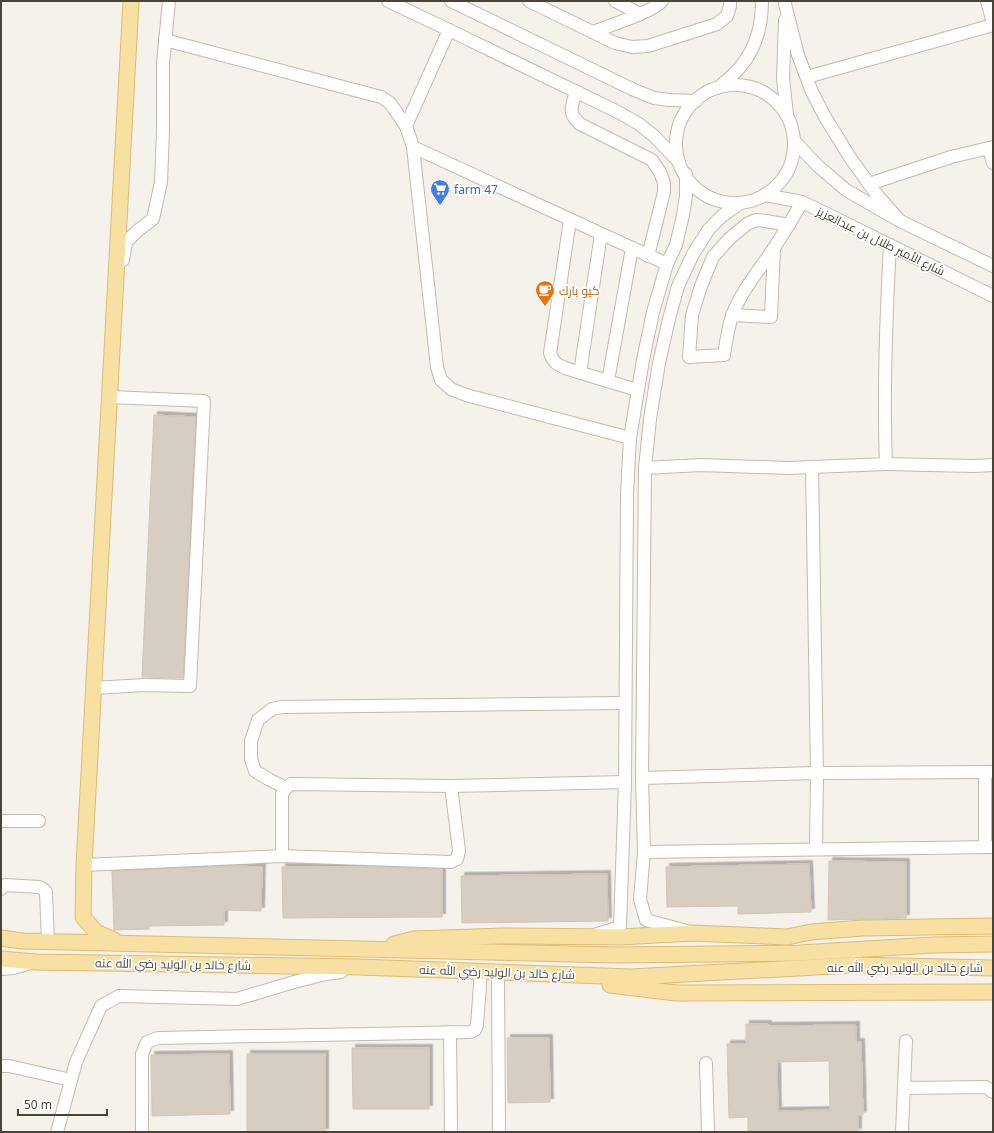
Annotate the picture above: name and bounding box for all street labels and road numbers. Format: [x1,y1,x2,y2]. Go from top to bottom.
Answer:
street label: شارع الأمير طلال بن عبدالعزيز [813,202,948,279]
street label: شارع خالد بن الوليد رضي الله عنه [95,954,251,976]
street label: شارع خالد بن الوليد رضي الله عنه [827,959,983,978]
street label: شارع خالد بن الوليد رضي الله عنه [419,961,575,985]

